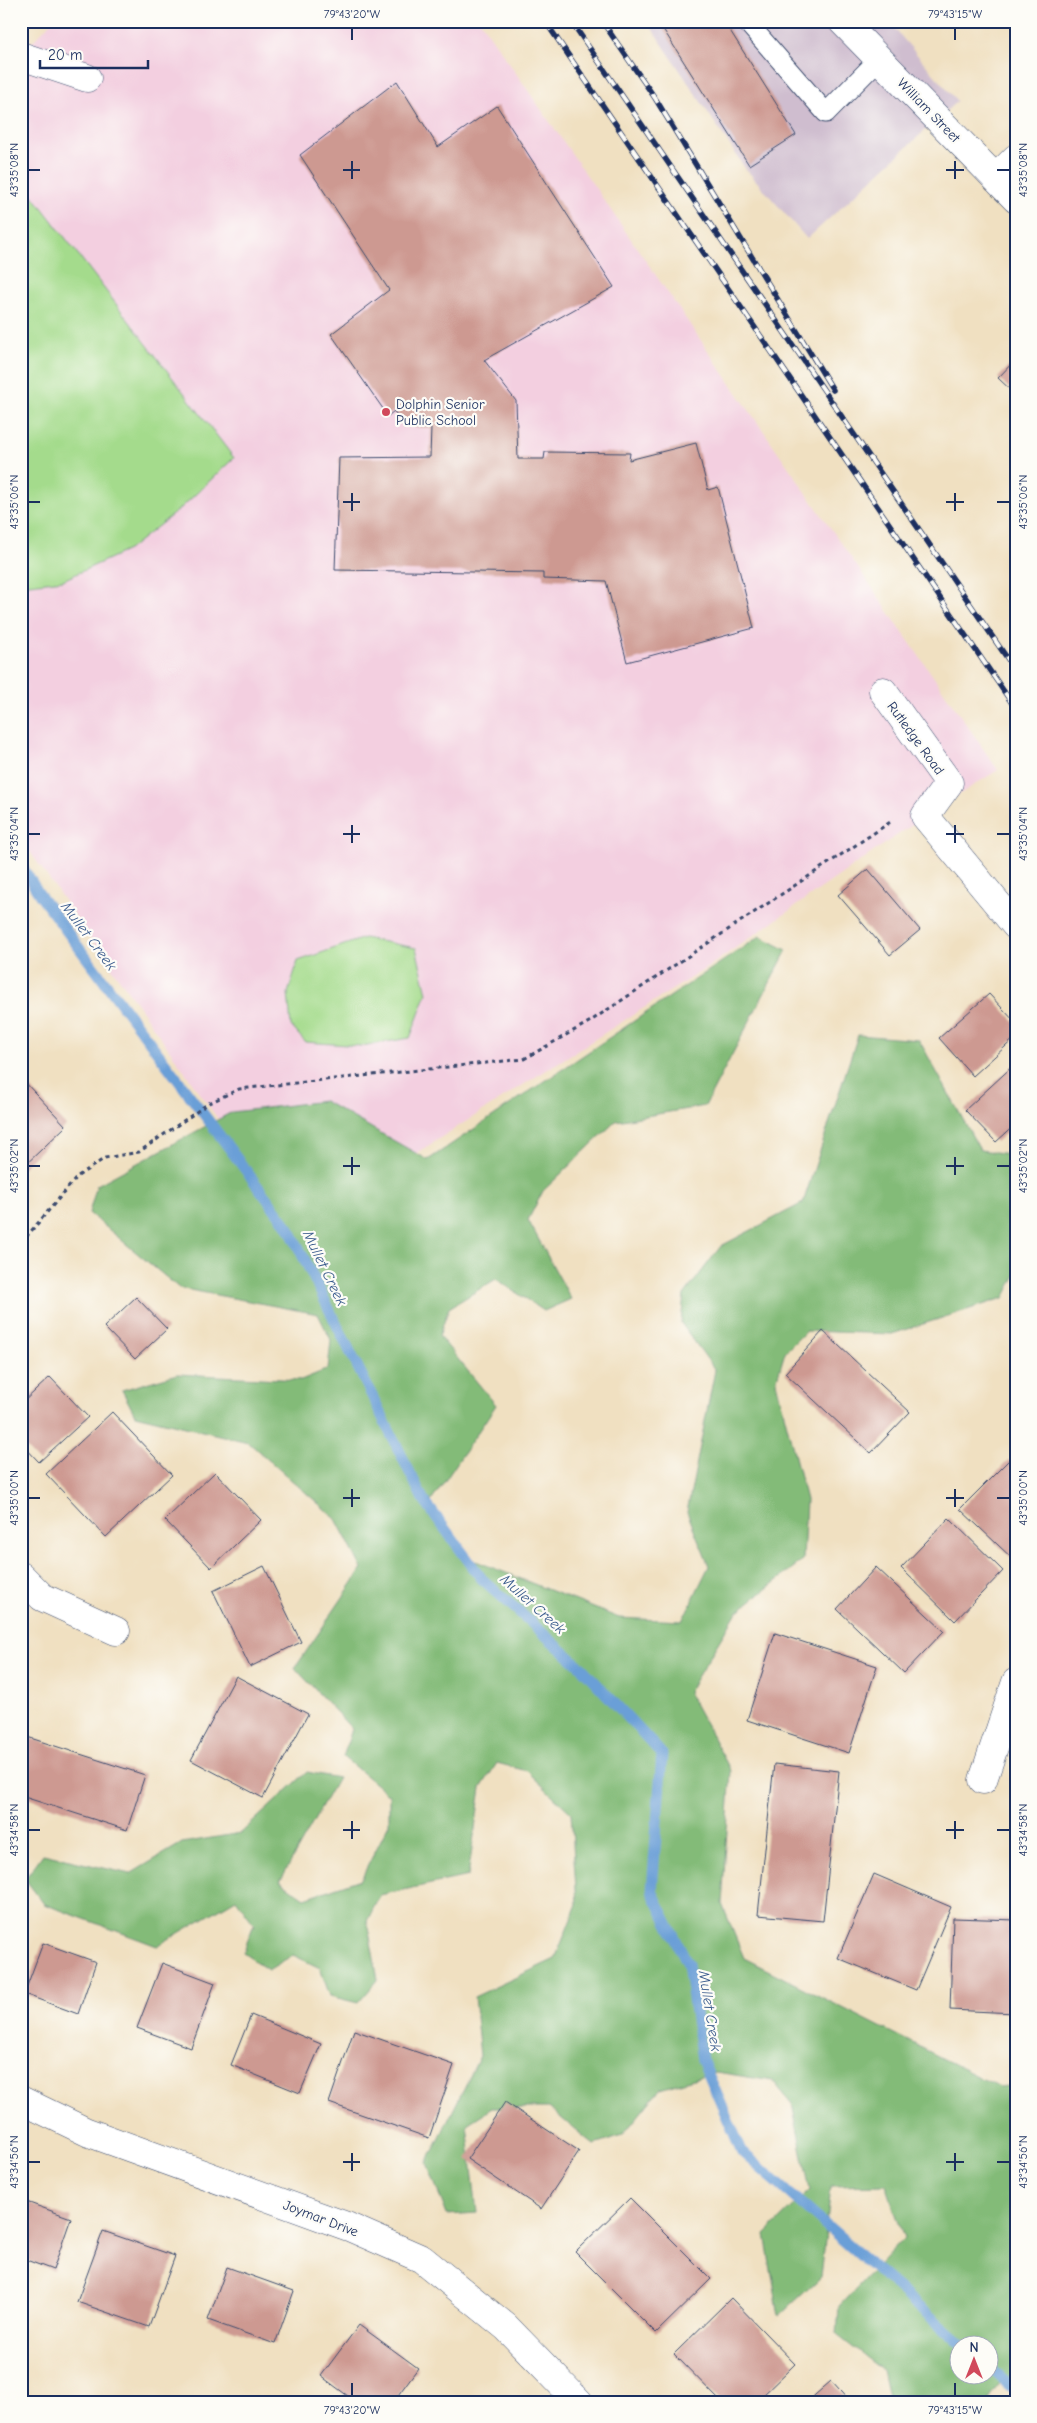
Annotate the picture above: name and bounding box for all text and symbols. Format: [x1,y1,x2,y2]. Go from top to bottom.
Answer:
text: 79°43'20"W [324,7,381,21]
text: 79°43'15"W [928,7,983,21]
scale bar [40,38,148,70]
text: 20 m [48,46,82,64]
street label: William Street [894,75,964,147]
text: 43°35'08"N [7,143,21,197]
text: 43°35'08"N [1016,143,1030,197]
place label: Dolphin Senior Public School [396,396,485,429]
marker: Dolphin Senior Public School [380,406,392,418]
text: 43°35'06"N [7,475,21,529]
text: 43°35'06"N [1016,475,1030,529]
street label: Rutledge Road [883,698,948,778]
text: 43°35'04"N [7,807,21,861]
text: 43°35'04"N [1016,807,1030,861]
water label: Mullet Creek [57,897,121,975]
text: 43°35'02"N [7,1139,21,1193]
text: 43°35'02"N [1016,1139,1030,1193]
water label: Mullet Creek [299,1227,351,1309]
text: 43°35'00"N [7,1470,21,1526]
text: 43°35'00"N [1016,1470,1030,1526]
water label: Mullet Creek [496,1569,570,1638]
text: 43°34'58"N [7,1804,21,1856]
text: 43°34'58"N [1016,1804,1030,1856]
water label: Mullet Creek [695,1968,725,2053]
text: 43°34'56"N [7,2135,21,2189]
text: 43°34'56"N [1016,2135,1030,2189]
street label: Joymar Drive [281,2196,361,2241]
north arrow [950,2336,1000,2386]
text: N [969,2339,979,2356]
text: 79°43'20"W [324,2403,381,2417]
text: 79°43'15"W [928,2403,983,2417]

